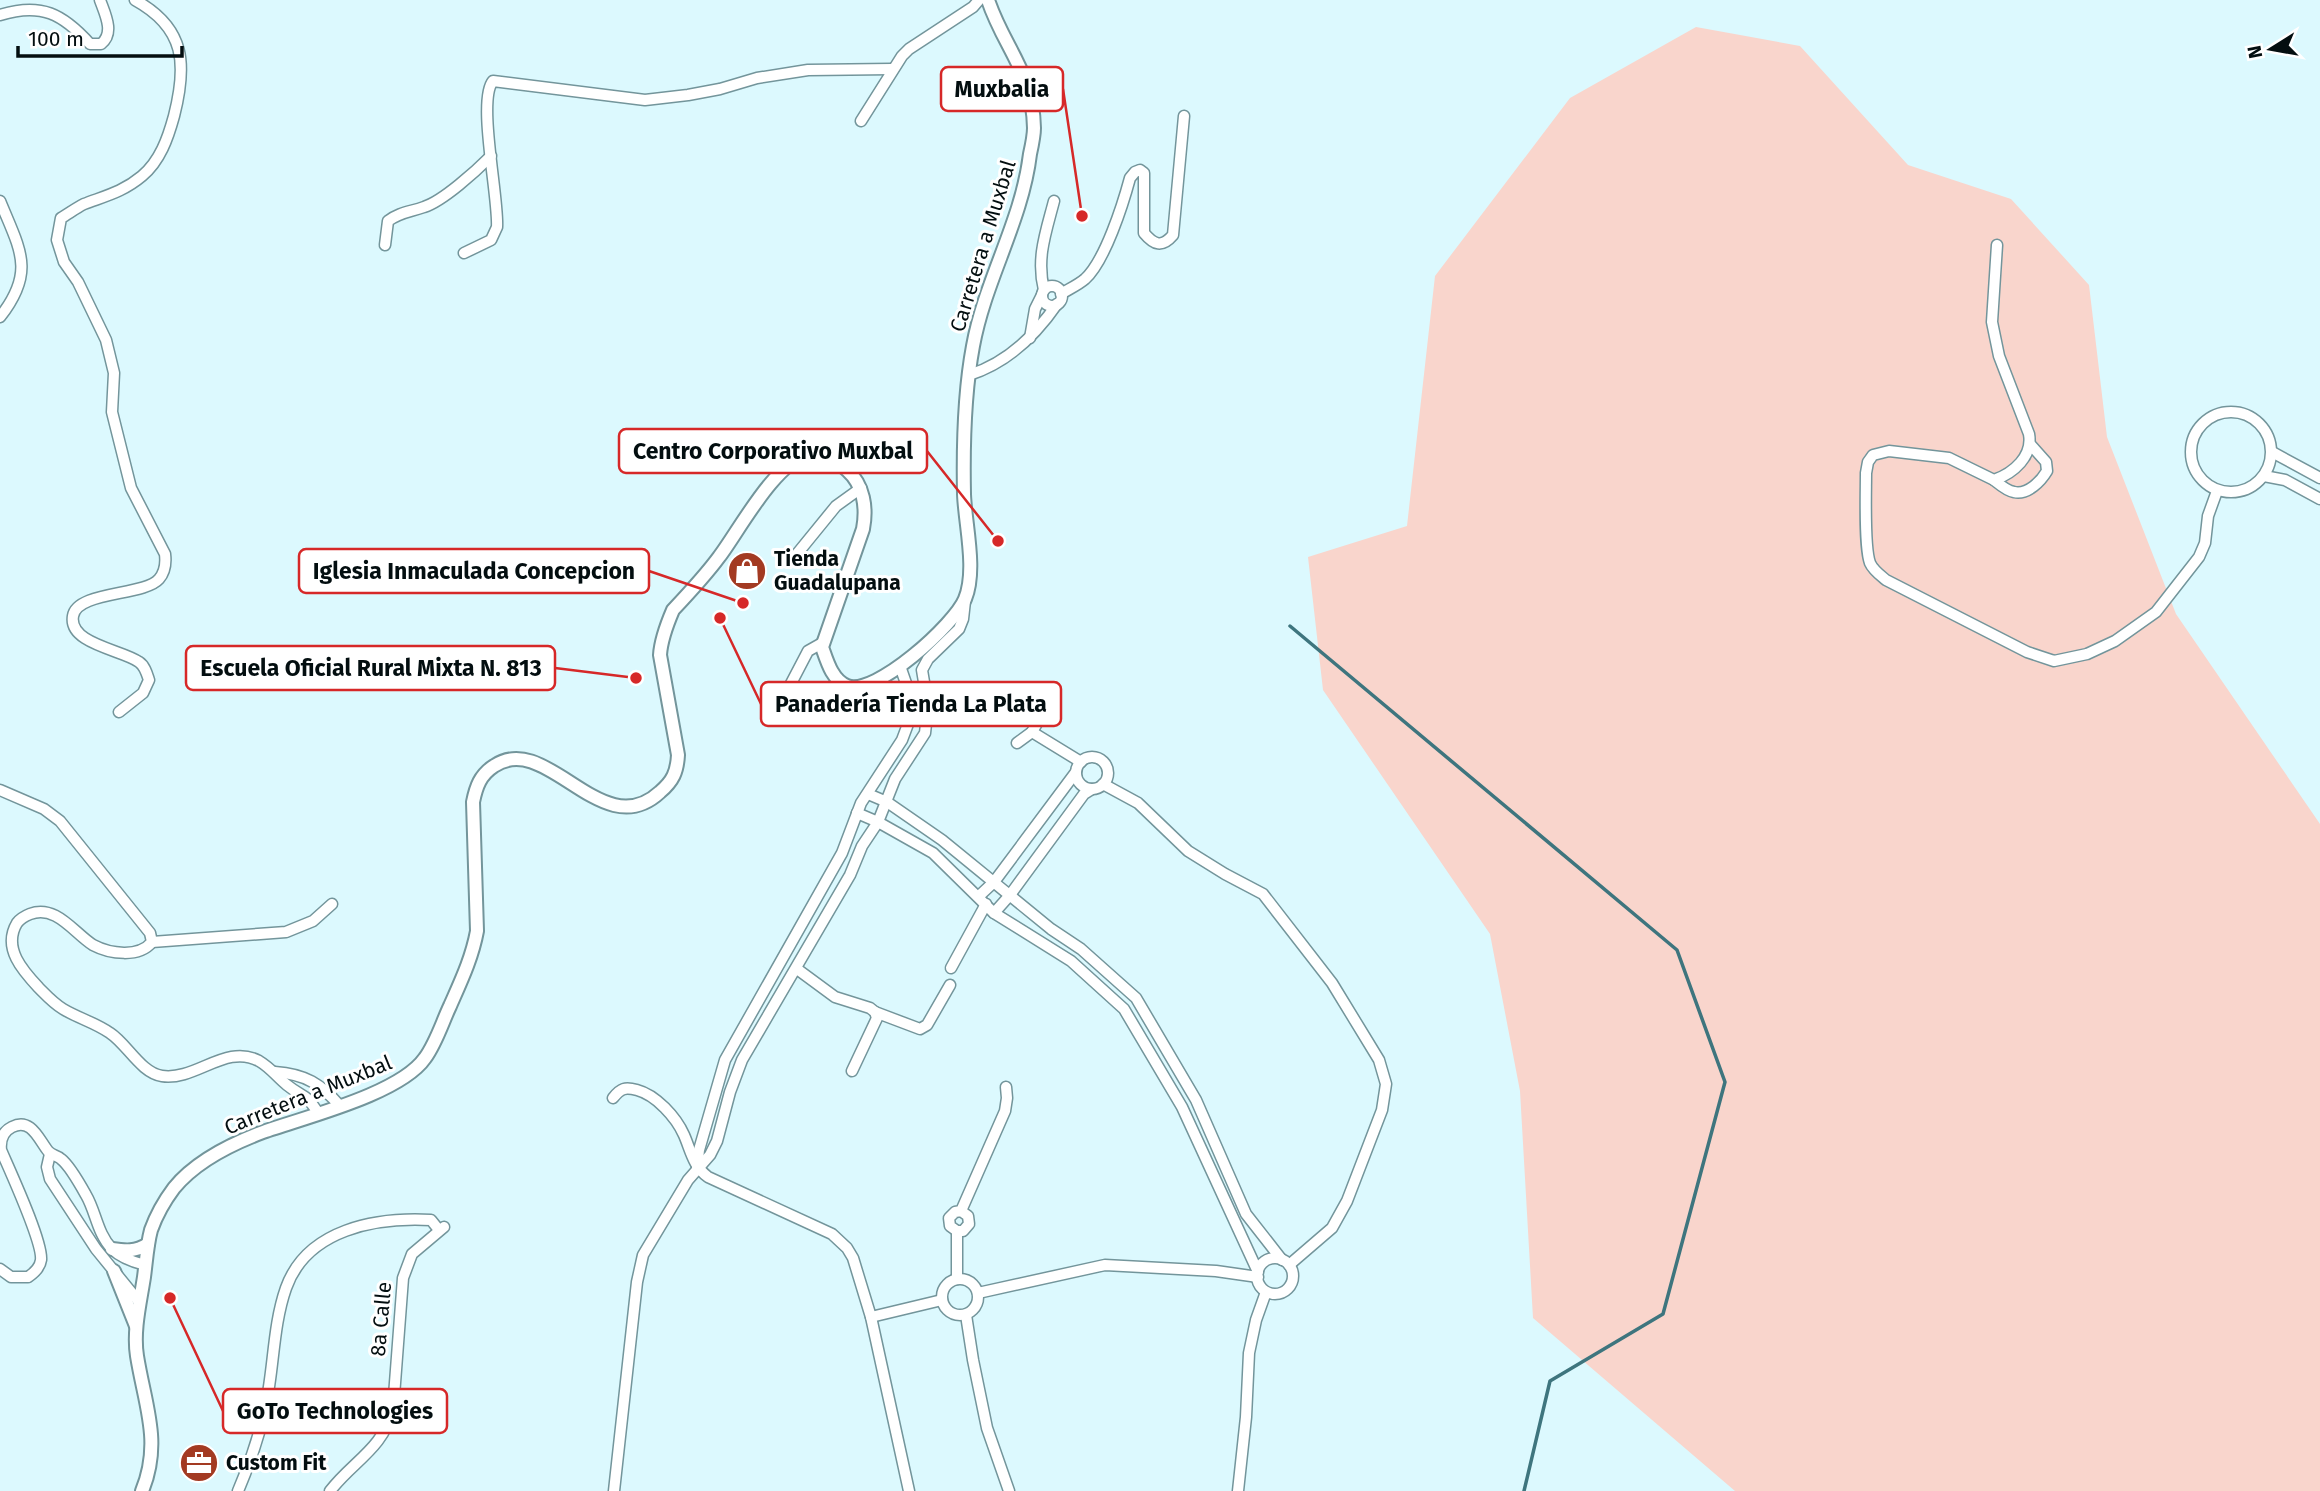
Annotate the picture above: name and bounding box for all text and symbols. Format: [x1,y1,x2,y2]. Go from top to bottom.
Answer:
scale bar [18,14,182,58]
north arrow [2236,14,2306,84]
text: 100 m [28,26,84,52]
text: N [2242,44,2267,61]
callout: Muxbalia [941,67,1063,111]
text: Muxbalia [955,75,1049,103]
street label: Carretera a Muxbal [944,157,1022,335]
callout: Centro Corporativo Muxbal [619,429,927,473]
text: Centro Corporativo Muxbal [633,437,913,465]
place label: Tienda Guadalupana [774,546,901,596]
callout: Iglesia Inmaculada Concepcion [299,549,649,593]
shop icon: Tienda Guadalupana [726,550,768,592]
text: Iglesia Inmaculada Concepcion [313,557,635,585]
callout: Escuela Oficial Rural Mixta N. 813 [186,646,555,690]
text: Escuela Oficial Rural Mixta N. 813 [200,654,542,682]
callout: Panadería Tienda La Plata [761,682,1061,726]
text: Panadería Tienda La Plata [775,690,1047,718]
street label: Carretera a Muxbal [220,1050,396,1140]
street label: 8a Calle [365,1281,397,1357]
callout: GoTo Technologies [223,1389,447,1433]
text: GoTo Technologies [237,1397,433,1425]
office icon: Custom Fit [178,1442,220,1484]
place label: Custom Fit [226,1450,327,1476]

